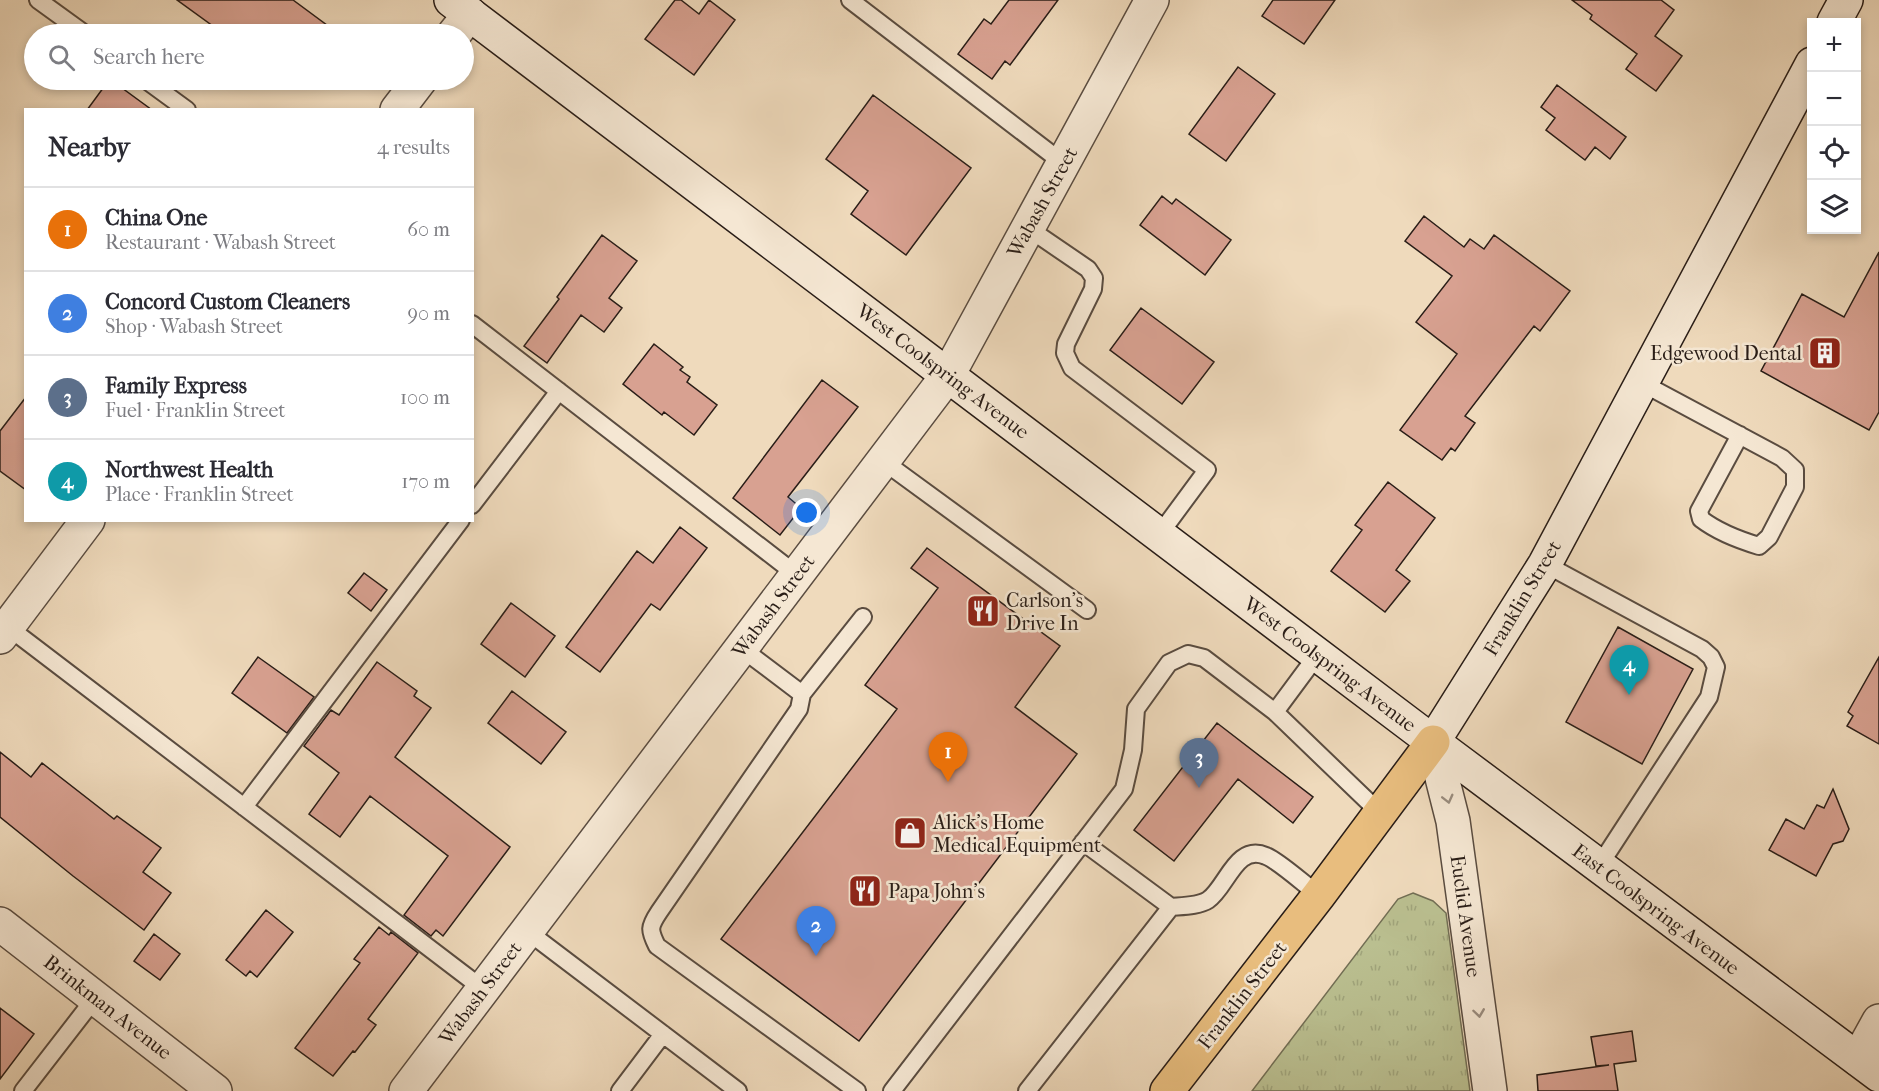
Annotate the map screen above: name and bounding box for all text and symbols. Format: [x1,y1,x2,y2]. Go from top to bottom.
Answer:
map controls [1807,18,1861,234]
button: + [1807,18,1861,72]
search box [24,24,474,90]
icon: search [45,41,78,74]
text: Search here [93,44,205,70]
button: − [1807,72,1861,126]
button: locate [1807,126,1861,180]
text: Nearby [48,132,130,163]
text: 4 results [377,136,450,159]
street label: Wabash Street [1002,143,1082,262]
button: layers [1807,180,1861,234]
text: China One [105,205,207,231]
text: 1 [64,218,71,241]
text: 60 m [407,218,450,241]
text: Restaurant · Wabash Street [105,231,336,254]
text: Concord Custom Cleaners [105,289,350,315]
street label: West Coolspring Avenue [851,298,1033,444]
text: 2 [62,302,73,325]
text: 90 m [408,302,450,325]
text: Shop · Wabash Street [105,315,283,338]
building icon: Edgewood Dental [1807,335,1843,371]
place label: Edgewood Dental [1650,342,1802,365]
text: Family Express [105,373,247,399]
text: 3 [63,386,72,409]
text: 100 m [400,386,450,409]
text: Fuel · Franklin Street [105,399,285,422]
text: Northwest Health [105,457,273,483]
text: 4 [62,470,73,493]
text: 170 m [401,470,450,493]
text: Place · Franklin Street [105,483,294,506]
your location [792,498,821,527]
street label: Franklin Street [1479,536,1566,660]
street label: Wabash Street [727,550,820,663]
place label: Carlson's Drive In [1006,589,1083,635]
street label: West Coolspring Avenue [1238,591,1420,737]
restaurant icon: Carlson's Drive In [965,593,1001,629]
pin: 4 [1610,646,1648,695]
pin: 1 [928,732,968,782]
pin: 3 [1180,738,1218,788]
one-way arrow [1440,794,1453,804]
place label: Alick's Home Medical Equipment [932,811,1101,857]
shop icon: Alick's Home Medical Equipment [892,815,928,851]
street label: East Coolspring Avenue [1568,839,1744,980]
street label: Euclid Avenue [1446,853,1485,979]
restaurant icon: Papa John's [847,873,883,909]
place label: Papa John's [888,880,985,903]
pin: 2 [796,906,836,956]
street label: Wabash Street [434,937,527,1050]
street label: Franklin Street [1193,937,1292,1054]
street label: Brinkman Avenue [39,950,176,1064]
one-way arrow [1473,1008,1485,1017]

